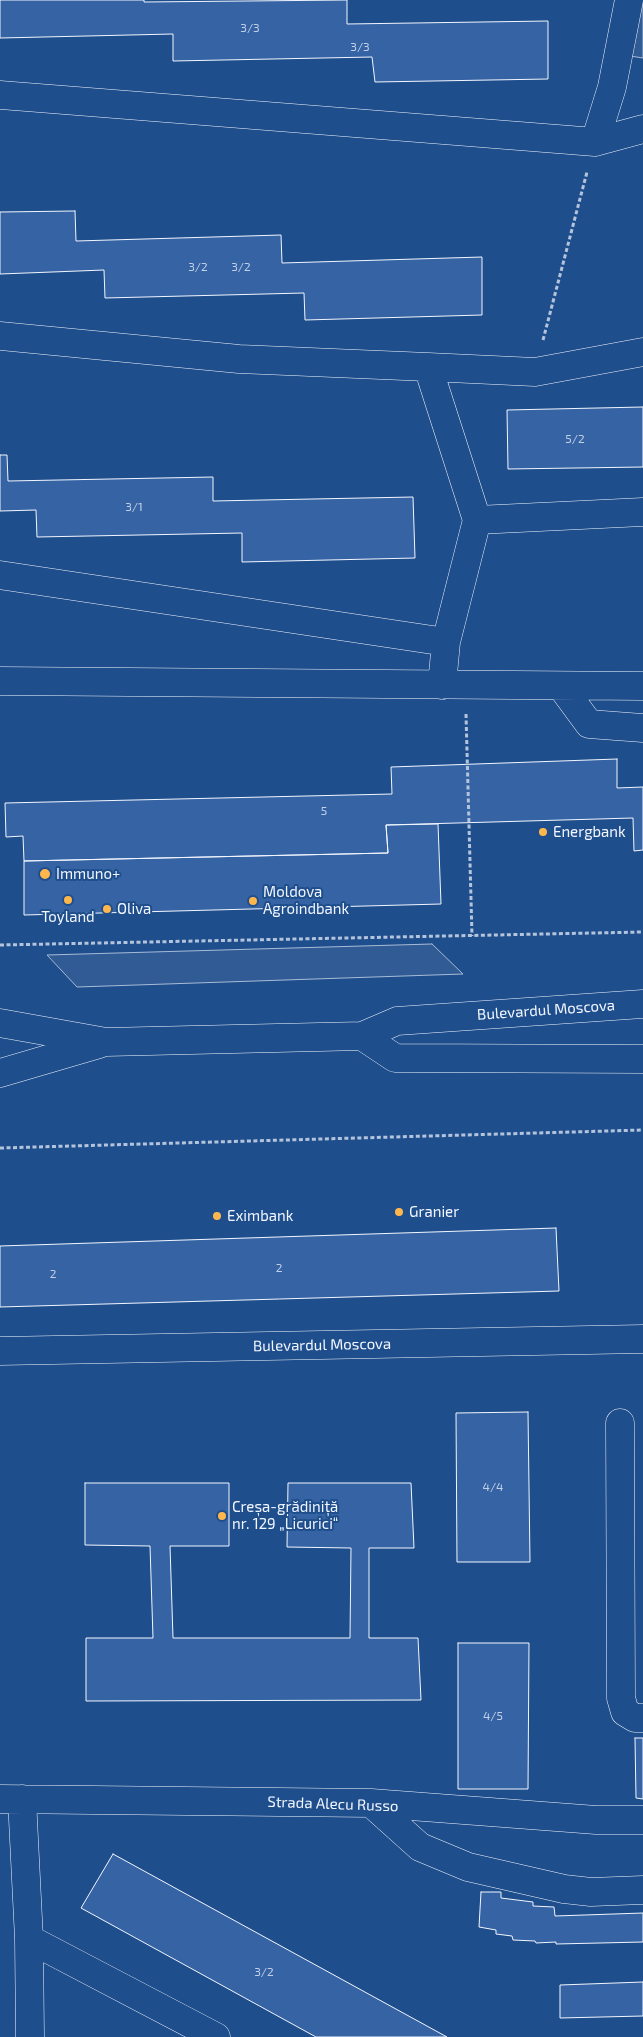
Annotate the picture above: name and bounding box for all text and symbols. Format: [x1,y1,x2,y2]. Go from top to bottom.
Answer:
house number: 3/3 [240,21,260,35]
house number: 3/3 [350,40,370,54]
house number: 3/2 [188,260,208,274]
house number: 3/2 [231,260,251,274]
house number: 5/2 [565,432,585,446]
house number: 3/1 [125,500,143,514]
house number: 5 [321,804,327,818]
place label: Energbank [553,823,626,841]
marker: Energbank [537,826,549,838]
place label: Immuno+ [56,865,120,883]
marker: Immuno+ [38,867,52,881]
place label: Moldova Agroindbank [263,883,349,918]
marker: Toyland [62,894,74,906]
marker: Moldova Agroindbank [247,895,259,907]
place label: Oliva [117,900,151,918]
marker: Oliva [101,903,113,915]
place label: Toyland [41,908,95,926]
street label: Bulevardul Moscova [476,996,616,1024]
place label: Granier [409,1203,459,1221]
marker: Granier [393,1206,405,1218]
place label: Eximbank [227,1207,293,1225]
marker: Eximbank [211,1210,223,1222]
house number: 2 [276,1261,282,1275]
house number: 2 [50,1267,56,1281]
street label: Bulevardul Moscova [253,1335,391,1355]
house number: 4/4 [483,1480,503,1494]
place label: Creșa-grădiniță nr. 129 „Licurici“ [232,1498,338,1533]
marker: Creșa-grădiniță nr. 129 „Licurici“ [216,1510,228,1522]
house number: 4/5 [483,1709,503,1723]
street label: Strada Alecu Russo [267,1793,399,1815]
house number: 3/2 [254,1965,274,1979]

